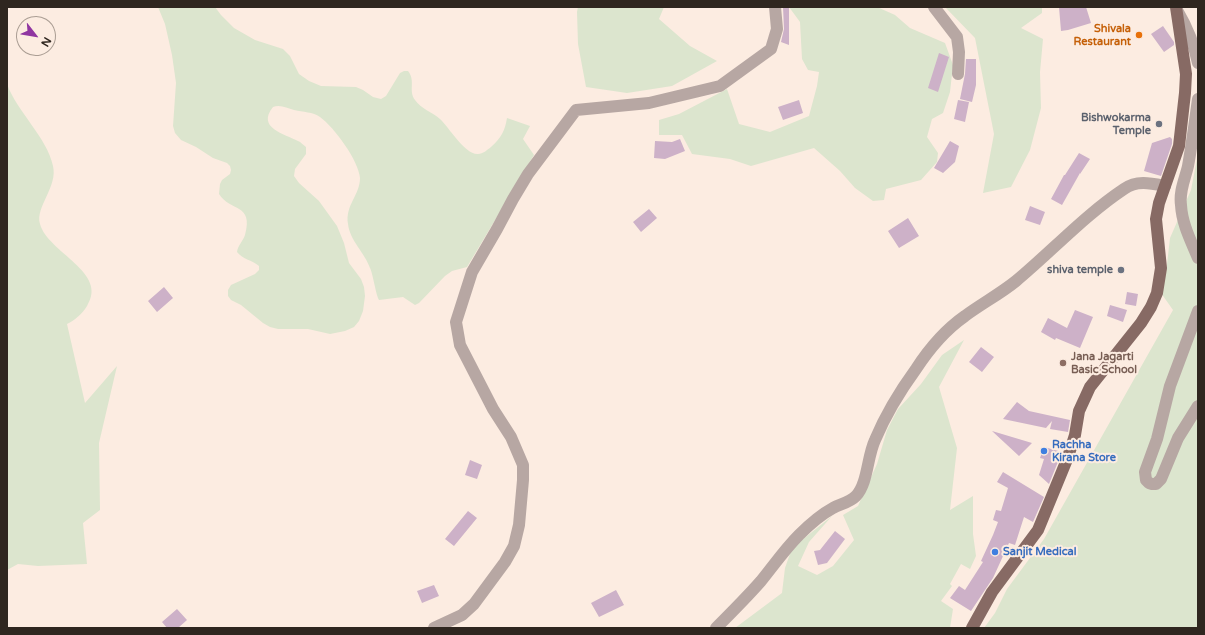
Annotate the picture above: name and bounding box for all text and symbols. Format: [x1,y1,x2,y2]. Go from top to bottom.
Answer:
north arrow [16,16,56,56]
place label: Shivala Restaurant [1074,22,1131,48]
marker: Shivala Restaurant [1134,30,1144,40]
text: N [38,35,54,49]
place label: Bishwokarma Temple [1081,111,1151,137]
marker: Bishwokarma Temple [1154,119,1164,129]
place label: shiva temple [1047,263,1113,277]
marker: shiva temple [1116,265,1126,275]
place label: Jana Jagarti Basic School [1071,350,1137,376]
marker: Jana Jagarti Basic School [1058,358,1068,368]
place label: Rachha Kirana Store [1052,438,1116,464]
marker: Rachha Kirana Store [1039,446,1049,456]
place label: Sanjit Medical [1003,545,1076,559]
marker: Sanjit Medical [990,547,1000,557]

